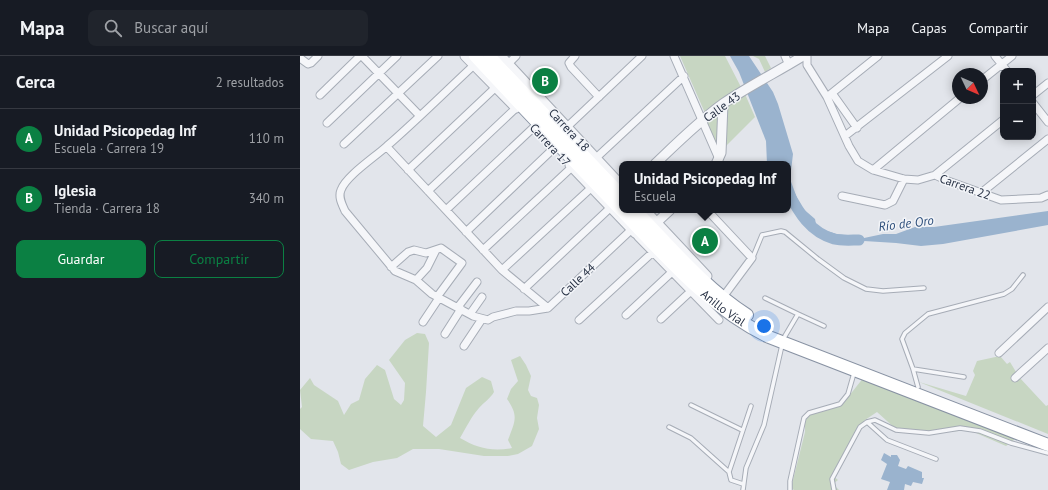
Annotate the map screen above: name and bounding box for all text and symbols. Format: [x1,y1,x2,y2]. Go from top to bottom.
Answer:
search box [88,10,368,46]
text: Mapa [20,16,64,40]
icon: search [102,17,124,39]
text: Buscar aquí [134,18,208,37]
text: Mapa [857,19,890,37]
text: Capas [912,19,947,37]
text: Compartir [969,19,1028,37]
pin: B [532,66,558,96]
north arrow [952,68,988,104]
map controls [1000,68,1036,140]
button: + [1000,68,1036,104]
text: Cerca [16,71,55,93]
text: 2 resultados [216,74,284,91]
street label: Calle 43 [700,88,743,125]
button: − [1000,104,1036,140]
street label: Carrera 18 [546,105,593,154]
street label: Carrera 17 [527,120,574,169]
text: Unidad Psicopedag Inf [54,121,196,140]
text: A [25,130,33,147]
text: 110 m [249,130,284,147]
text: Escuela · Carrera 19 [54,140,164,157]
popup [619,161,791,213]
text: Unidad Psicopedag Inf [634,169,776,188]
street label: Carrera 22 [938,170,993,203]
text: Iglesia [54,181,96,200]
text: Escuela [634,188,676,205]
text: B [25,190,33,207]
text: 340 m [249,190,284,207]
text: Tienda · Carrera 18 [54,200,160,217]
water label: Río de Oro [877,212,935,235]
pin: A [692,226,718,256]
button: Guardar [16,240,146,278]
button: Compartir [154,240,284,278]
street label: Calle 44 [557,260,598,299]
street label: Anillo Víal [698,286,749,330]
your location [754,316,774,336]

